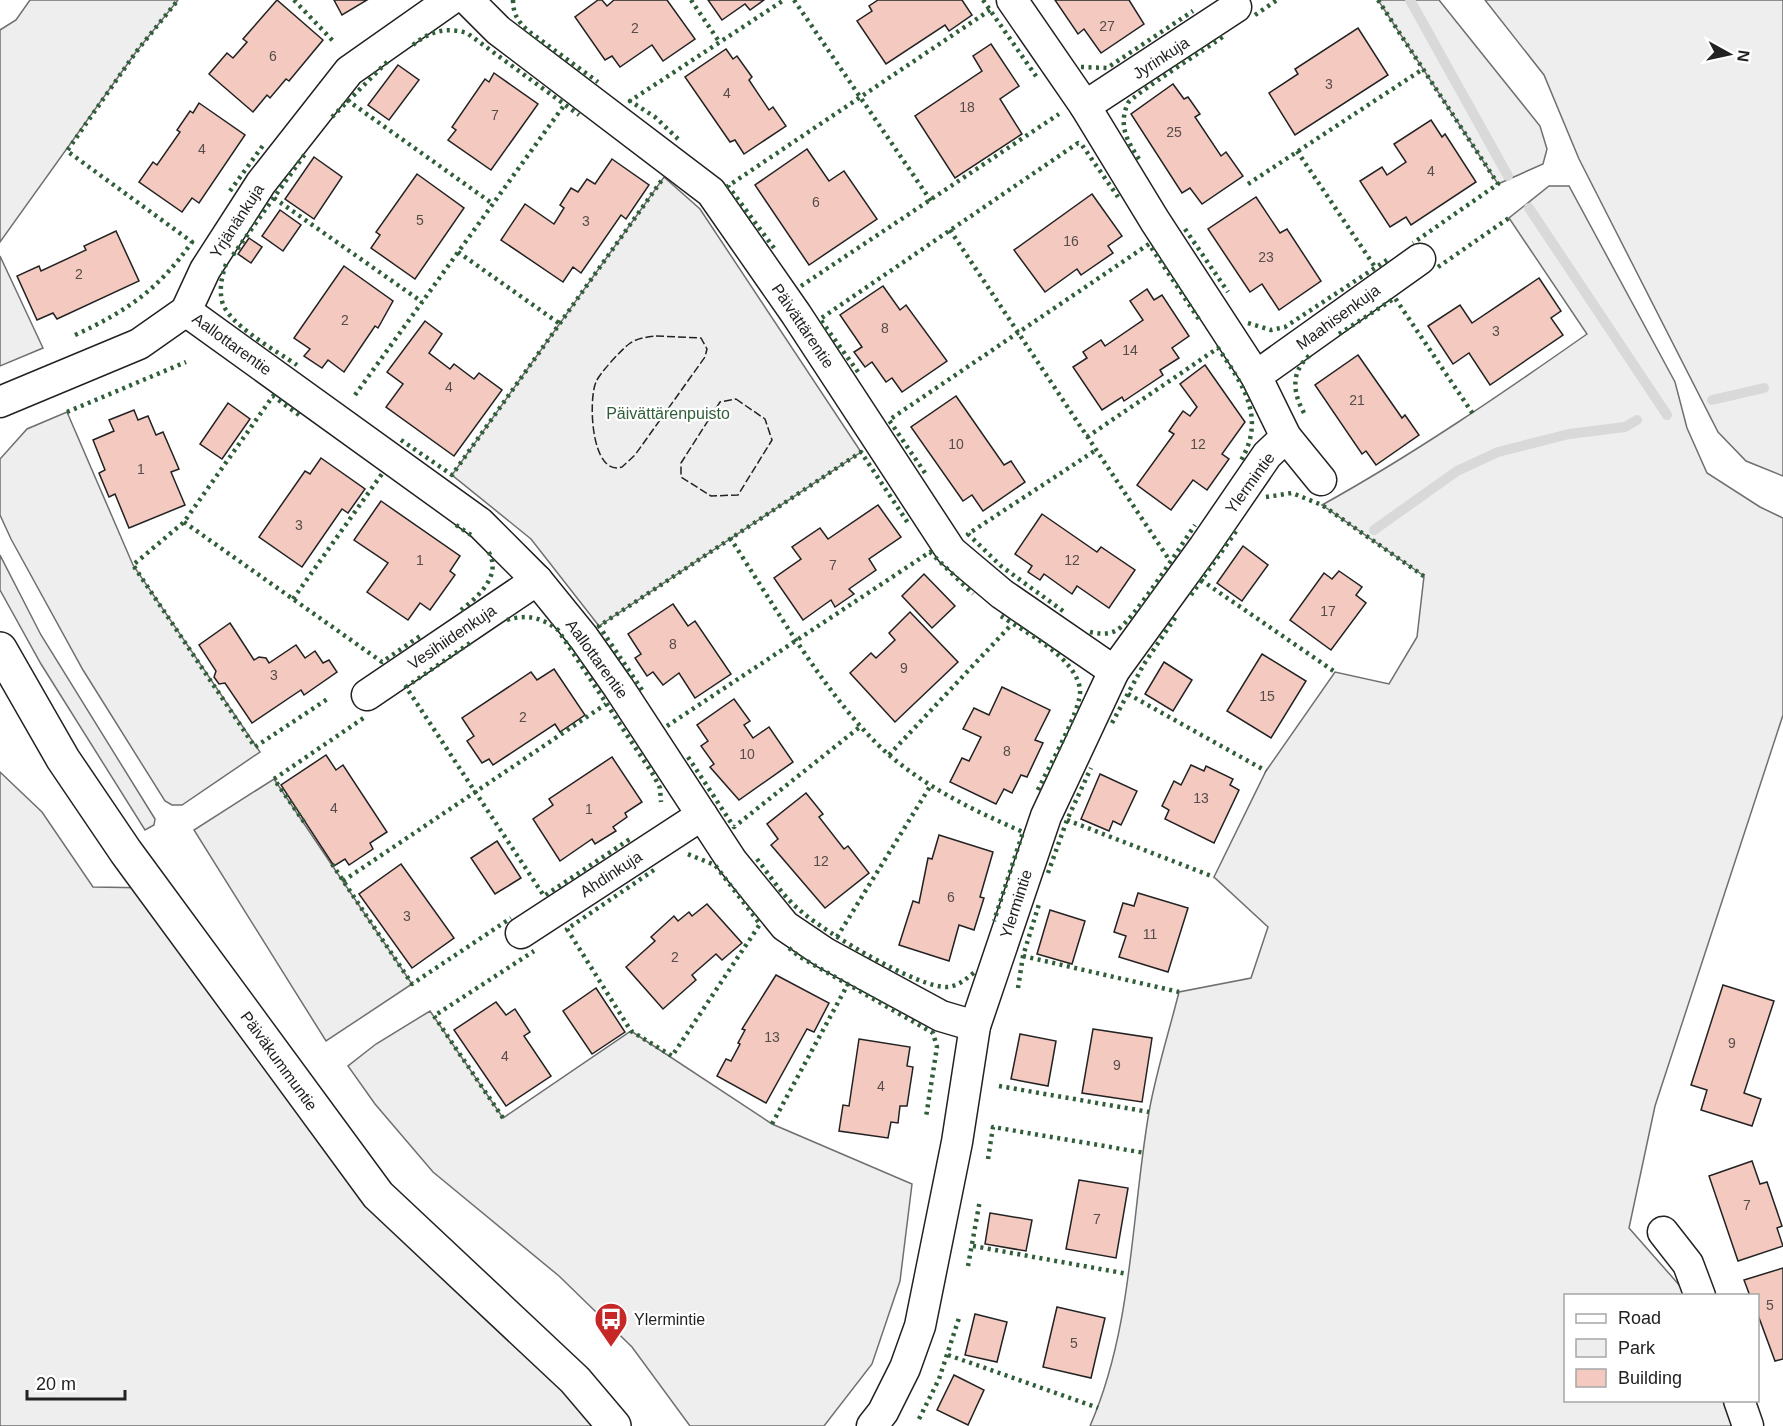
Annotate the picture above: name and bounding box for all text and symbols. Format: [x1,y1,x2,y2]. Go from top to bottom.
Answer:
house number: 27 [1099,18,1115,34]
house number: 2 [631,20,639,36]
north arrow [1699,24,1759,84]
street label: Jyrinkuja [1130,34,1192,82]
house number: 6 [269,48,277,64]
text: N [1734,49,1753,63]
house number: 3 [1325,76,1333,92]
house number: 4 [723,85,731,101]
house number: 18 [959,99,975,115]
house number: 7 [491,107,499,123]
house number: 25 [1166,124,1182,140]
house number: 4 [198,141,206,157]
house number: 4 [1427,163,1435,179]
street label: Yrjänänkuja [207,181,267,261]
house number: 6 [812,194,820,210]
house number: 5 [416,212,424,228]
house number: 3 [582,213,590,229]
house number: 16 [1063,233,1079,249]
house number: 23 [1258,249,1274,265]
house number: 2 [75,266,83,282]
street label: Päivättärentie [769,281,837,371]
street label: Maahisenkuja [1293,281,1383,353]
street label: Aallottarentie [189,310,275,378]
house number: 2 [341,312,349,328]
house number: 8 [881,320,889,336]
house number: 3 [1492,323,1500,339]
house number: 14 [1122,342,1138,358]
house number: 4 [445,379,453,395]
house number: 21 [1349,392,1365,408]
park label: Päivättärenpuisto [606,405,730,422]
house number: 10 [948,436,964,452]
house number: 12 [1190,436,1206,452]
street label: Ylermintie [1222,449,1278,517]
house number: 1 [137,461,145,477]
house number: 3 [295,517,303,533]
house number: 1 [416,552,424,568]
house number: 12 [1064,552,1080,568]
house number: 7 [829,557,837,573]
street label: Vesihiidenkuja [405,601,499,673]
house number: 17 [1320,603,1336,619]
street label: Aallottarentie [563,616,631,702]
house number: 8 [669,636,677,652]
house number: 9 [900,660,908,676]
house number: 3 [270,667,278,683]
house number: 15 [1259,688,1275,704]
house number: 2 [519,709,527,725]
house number: 8 [1003,743,1011,759]
house number: 10 [739,746,755,762]
house number: 13 [1193,790,1209,806]
house number: 4 [330,800,338,816]
house number: 1 [585,801,593,817]
street label: Ahdinkuja [577,848,645,900]
house number: 12 [813,853,829,869]
street label: Ylermintie [997,867,1035,940]
house number: 6 [947,889,955,905]
house number: 3 [403,908,411,924]
house number: 11 [1143,926,1157,942]
house number: 2 [671,949,679,965]
street label: Päiväkummuntie [237,1008,321,1114]
house number: 13 [764,1029,780,1045]
house number: 9 [1728,1035,1736,1051]
house number: 4 [501,1048,509,1064]
house number: 9 [1113,1057,1121,1073]
house number: 4 [877,1078,885,1094]
house number: 7 [1743,1197,1751,1213]
house number: 7 [1093,1211,1101,1227]
legend [1564,1294,1759,1402]
house number: 5 [1766,1297,1774,1313]
bus stop icon: Ylermintie [593,1301,629,1348]
text: Road [1618,1308,1661,1328]
place label: Ylermintie [634,1311,705,1328]
house number: 5 [1070,1335,1078,1351]
text: Park [1618,1338,1656,1358]
scale bar [27,1363,124,1401]
text: Building [1618,1368,1682,1388]
text: 20 m [36,1374,76,1394]

